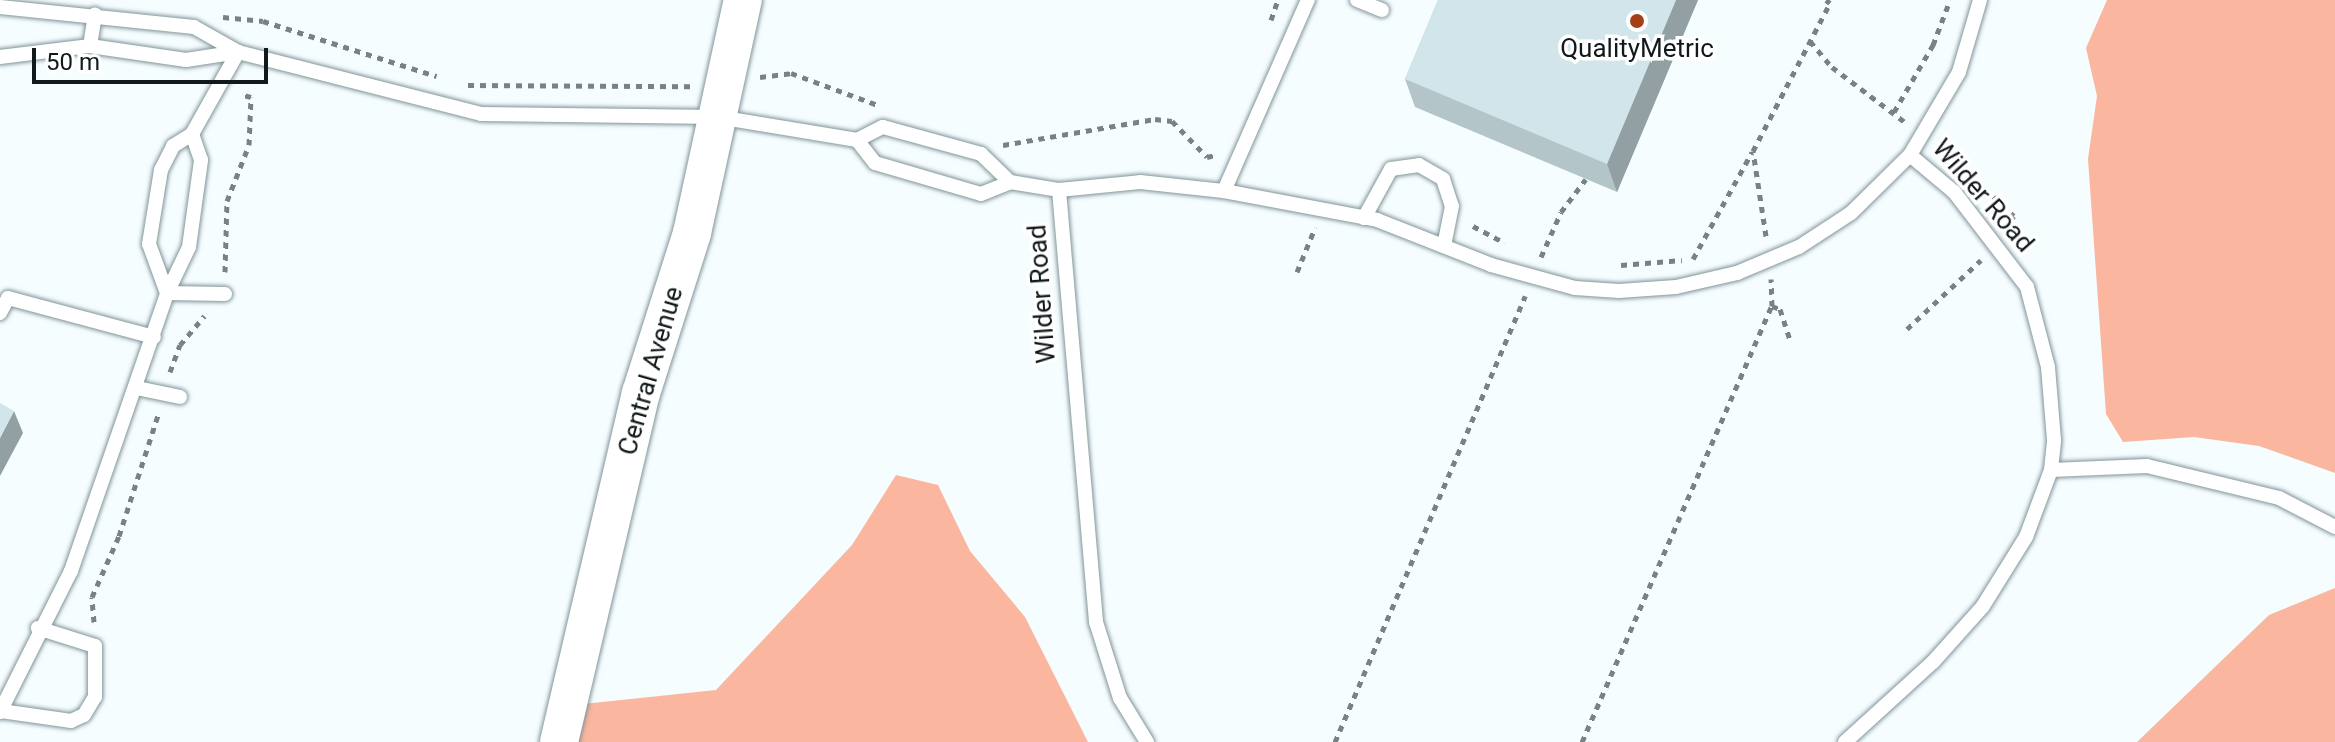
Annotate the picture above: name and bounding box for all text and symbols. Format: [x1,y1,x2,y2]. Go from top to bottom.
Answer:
marker: QualityMetric [1628,12,1646,30]
scale bar [36,32,272,82]
place label: QualityMetric [1560,33,1714,65]
text: 50 m [46,48,100,76]
street label: Wilder Road [1926,133,2040,259]
street label: Wilder Road [1022,224,1062,364]
street label: Central Avenue [612,283,690,459]

